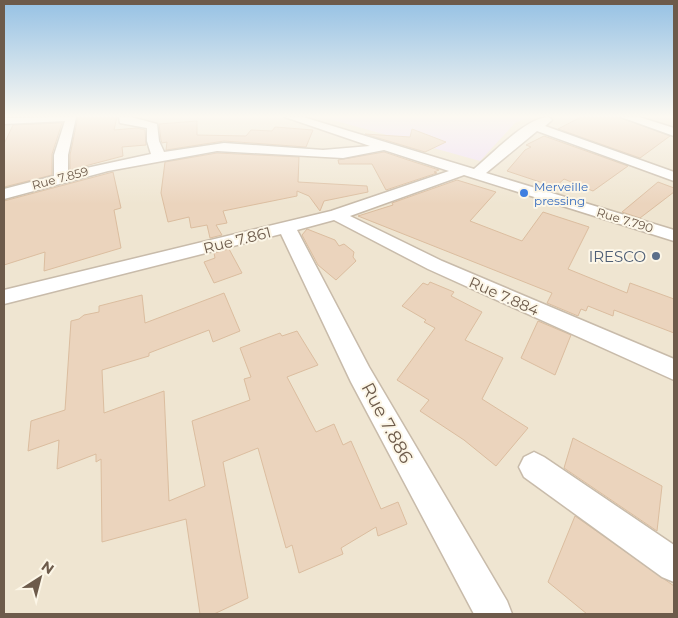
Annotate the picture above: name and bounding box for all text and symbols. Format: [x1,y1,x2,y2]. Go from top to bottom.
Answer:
street label: Rue 7.859 [30,163,90,193]
place label: Merveille pressing [534,179,588,208]
marker: Merveille pressing [518,187,530,199]
street label: Rue 7.790 [595,204,655,236]
street label: Rue 7.861 [201,222,273,258]
place label: IRESCO [589,247,646,266]
marker: IRESCO [650,250,662,262]
street label: Rue 7.884 [466,272,542,320]
street label: Rue 7.886 [357,379,417,467]
north arrow [15,553,65,603]
text: N [38,557,58,578]

